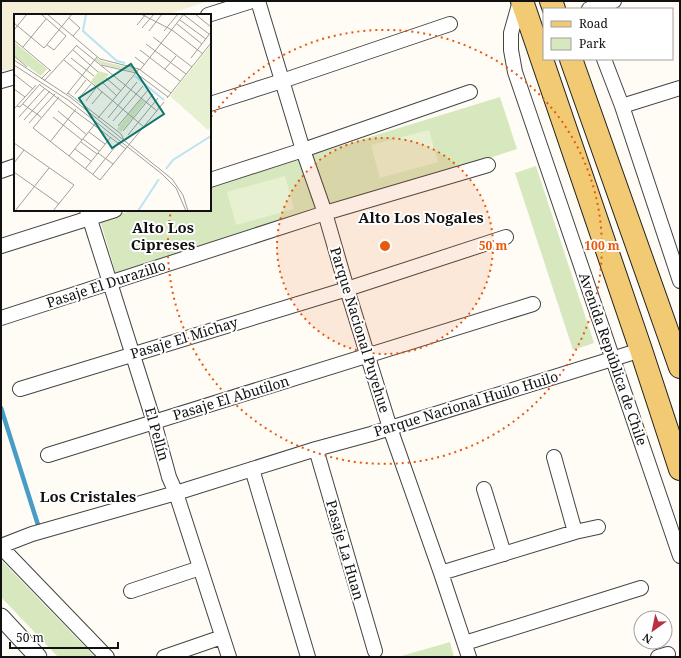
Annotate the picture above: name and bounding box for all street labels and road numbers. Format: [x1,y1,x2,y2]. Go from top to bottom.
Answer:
street label: Parque Nacional Puyehue [326,245,395,415]
street label: Pasaje El Durazillo [44,255,168,312]
street label: Avenida República de Chile [575,270,652,448]
street label: Pasaje El Michay [128,312,240,363]
street label: Parque Nacional Huilo Huilo [371,366,560,441]
street label: Pasaje El Abutilon [170,371,291,424]
street label: El Pellín [141,405,174,463]
street label: Pasaje La Huan [322,498,369,602]

